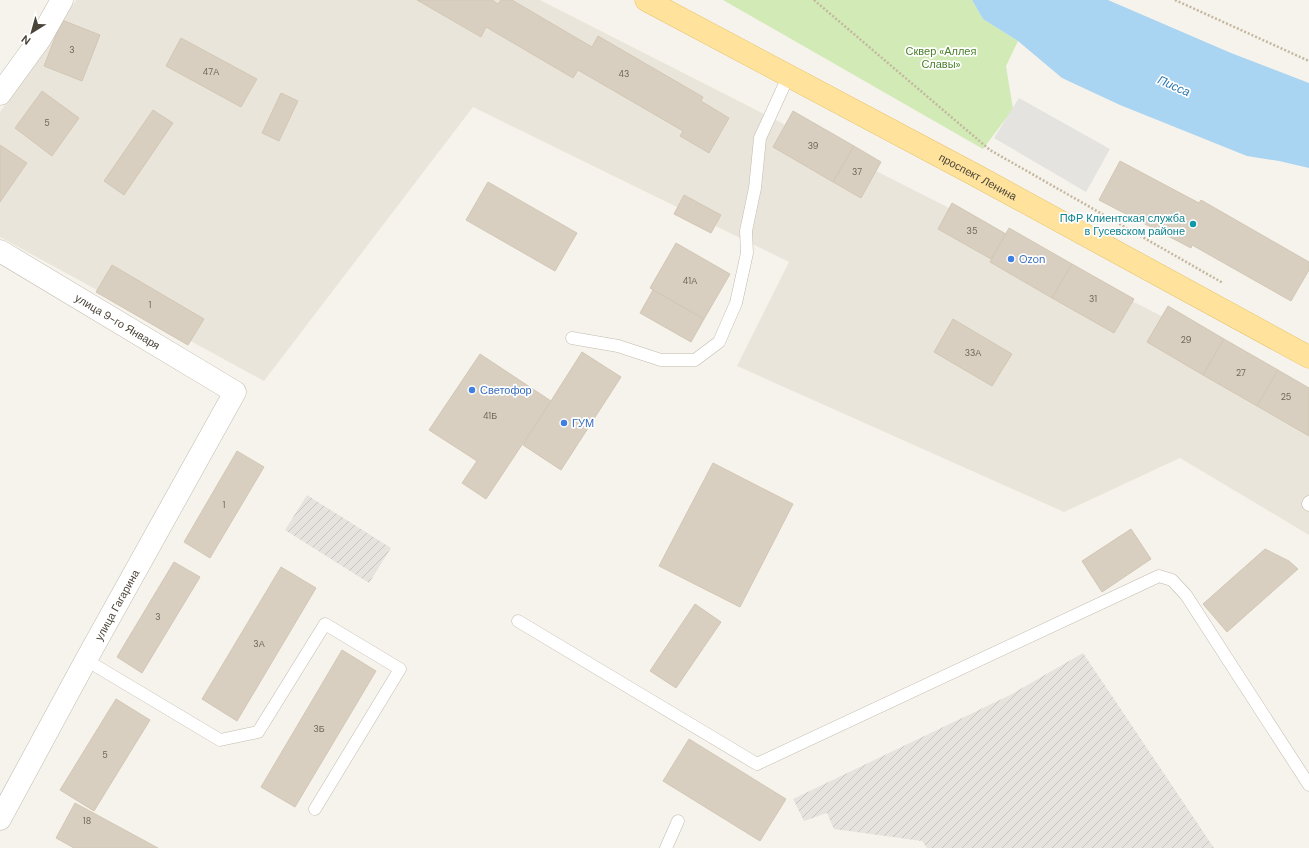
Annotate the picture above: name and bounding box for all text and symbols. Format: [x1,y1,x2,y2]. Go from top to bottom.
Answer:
north arrow [12,12,52,52]
text: N [19,32,33,48]
house number: 3 [69,44,75,56]
park label: Сквер «Аллея Славы» [906,44,976,71]
house number: 47А [203,66,219,78]
house number: 43 [619,68,629,80]
water label: Писса [1155,72,1193,100]
house number: 5 [44,117,50,129]
house number: 39 [808,140,819,152]
street label: проспект Ленина [937,150,1020,204]
house number: 37 [852,166,862,178]
place label: ПФР Клиентская служба в Гусевском районе [1060,211,1186,238]
marker: ПФР Клиентская служба в Гусевском районе [1188,219,1198,229]
house number: 35 [967,225,977,237]
place label: Ozon [1019,252,1045,266]
marker: Ozon [1006,254,1016,264]
house number: 41А [683,275,697,287]
street label: улица 9-го Января [72,291,163,352]
house number: 31 [1089,293,1097,305]
house number: 1 [149,299,152,311]
house number: 29 [1181,334,1192,346]
house number: 33А [965,347,981,359]
house number: 27 [1236,367,1246,379]
place label: Светофор [480,383,532,397]
marker: Светофор [467,385,477,395]
house number: 25 [1281,391,1291,403]
house number: 41Б [483,410,497,422]
place label: ГУМ [572,416,594,430]
marker: ГУМ [559,418,569,428]
house number: 1 [223,499,226,511]
street label: улица Гагарина [92,566,143,643]
house number: 3 [155,611,161,623]
house number: 3А [253,638,265,650]
house number: 3Б [313,723,325,735]
house number: 5 [102,749,108,761]
house number: 18 [83,815,91,827]

